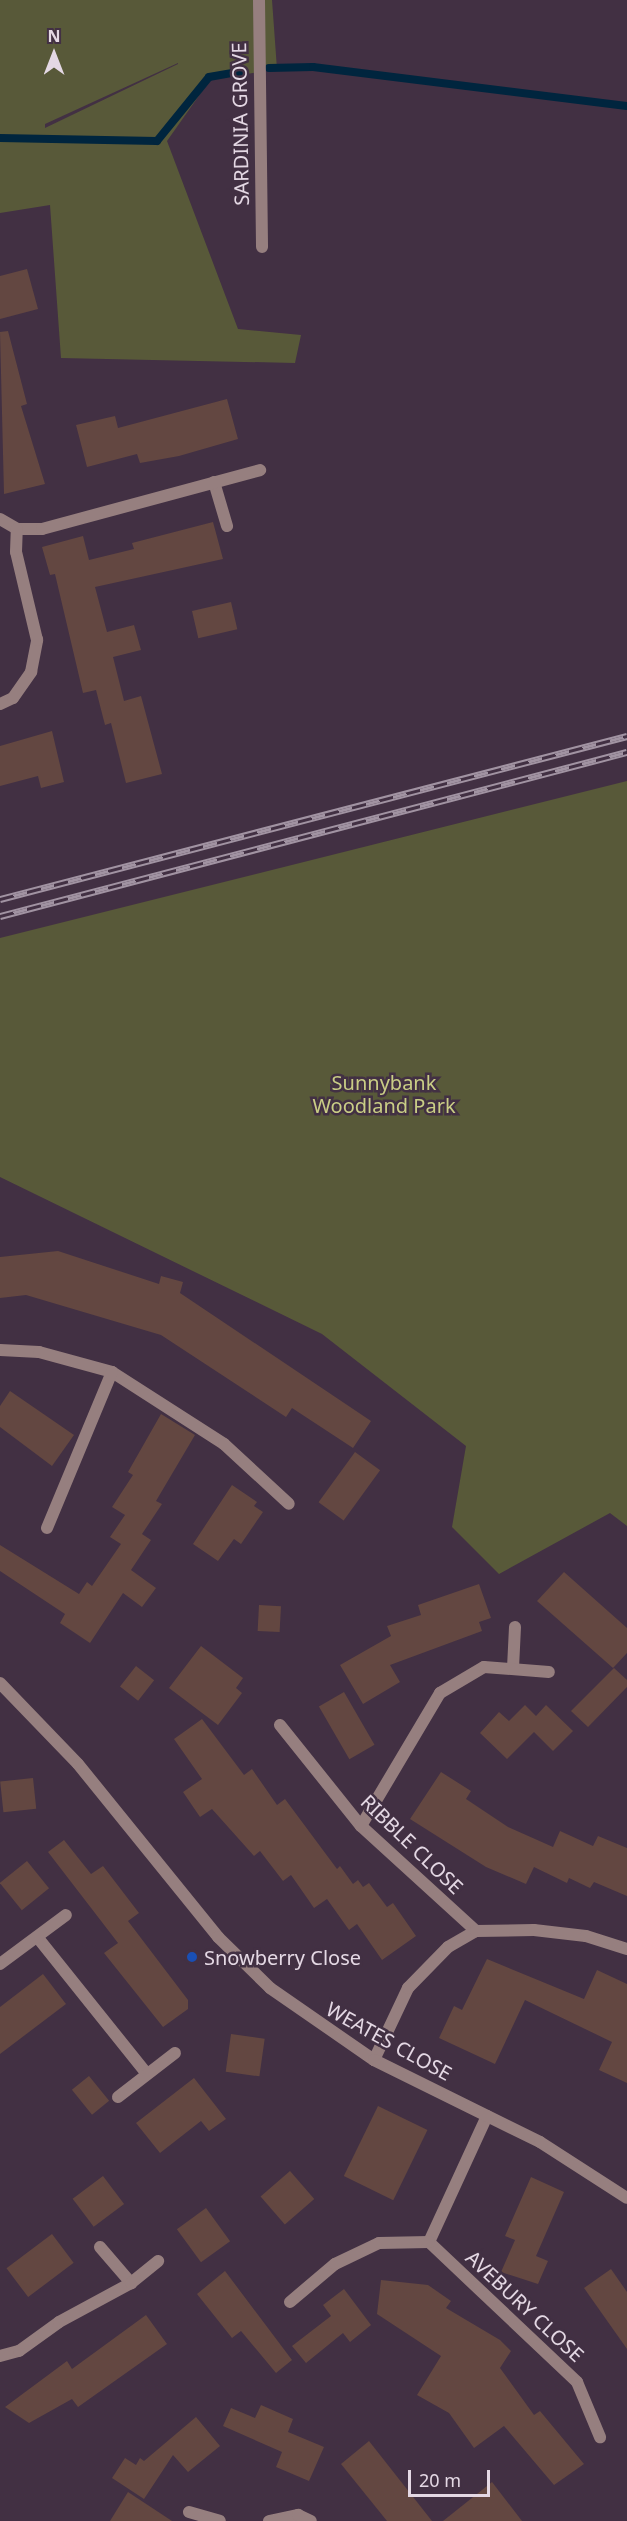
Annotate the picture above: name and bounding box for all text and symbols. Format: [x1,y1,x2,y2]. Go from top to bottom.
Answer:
north arrow [24,24,84,84]
text: N [47,25,61,47]
street label: SARDINIA GROVE [227,42,253,206]
park label: Sunnybank Woodland Park [312,1070,456,1117]
street label: RIBBLE CLOSE [356,1789,468,1899]
place label: Snowberry Close [204,1945,361,1969]
marker: Snowberry Close [185,1950,199,1964]
street label: WEATES CLOSE [322,1997,456,2085]
street label: AVEBURY CLOSE [461,2245,589,2367]
scale bar [411,2458,494,2496]
text: 20 m [419,2468,461,2492]

